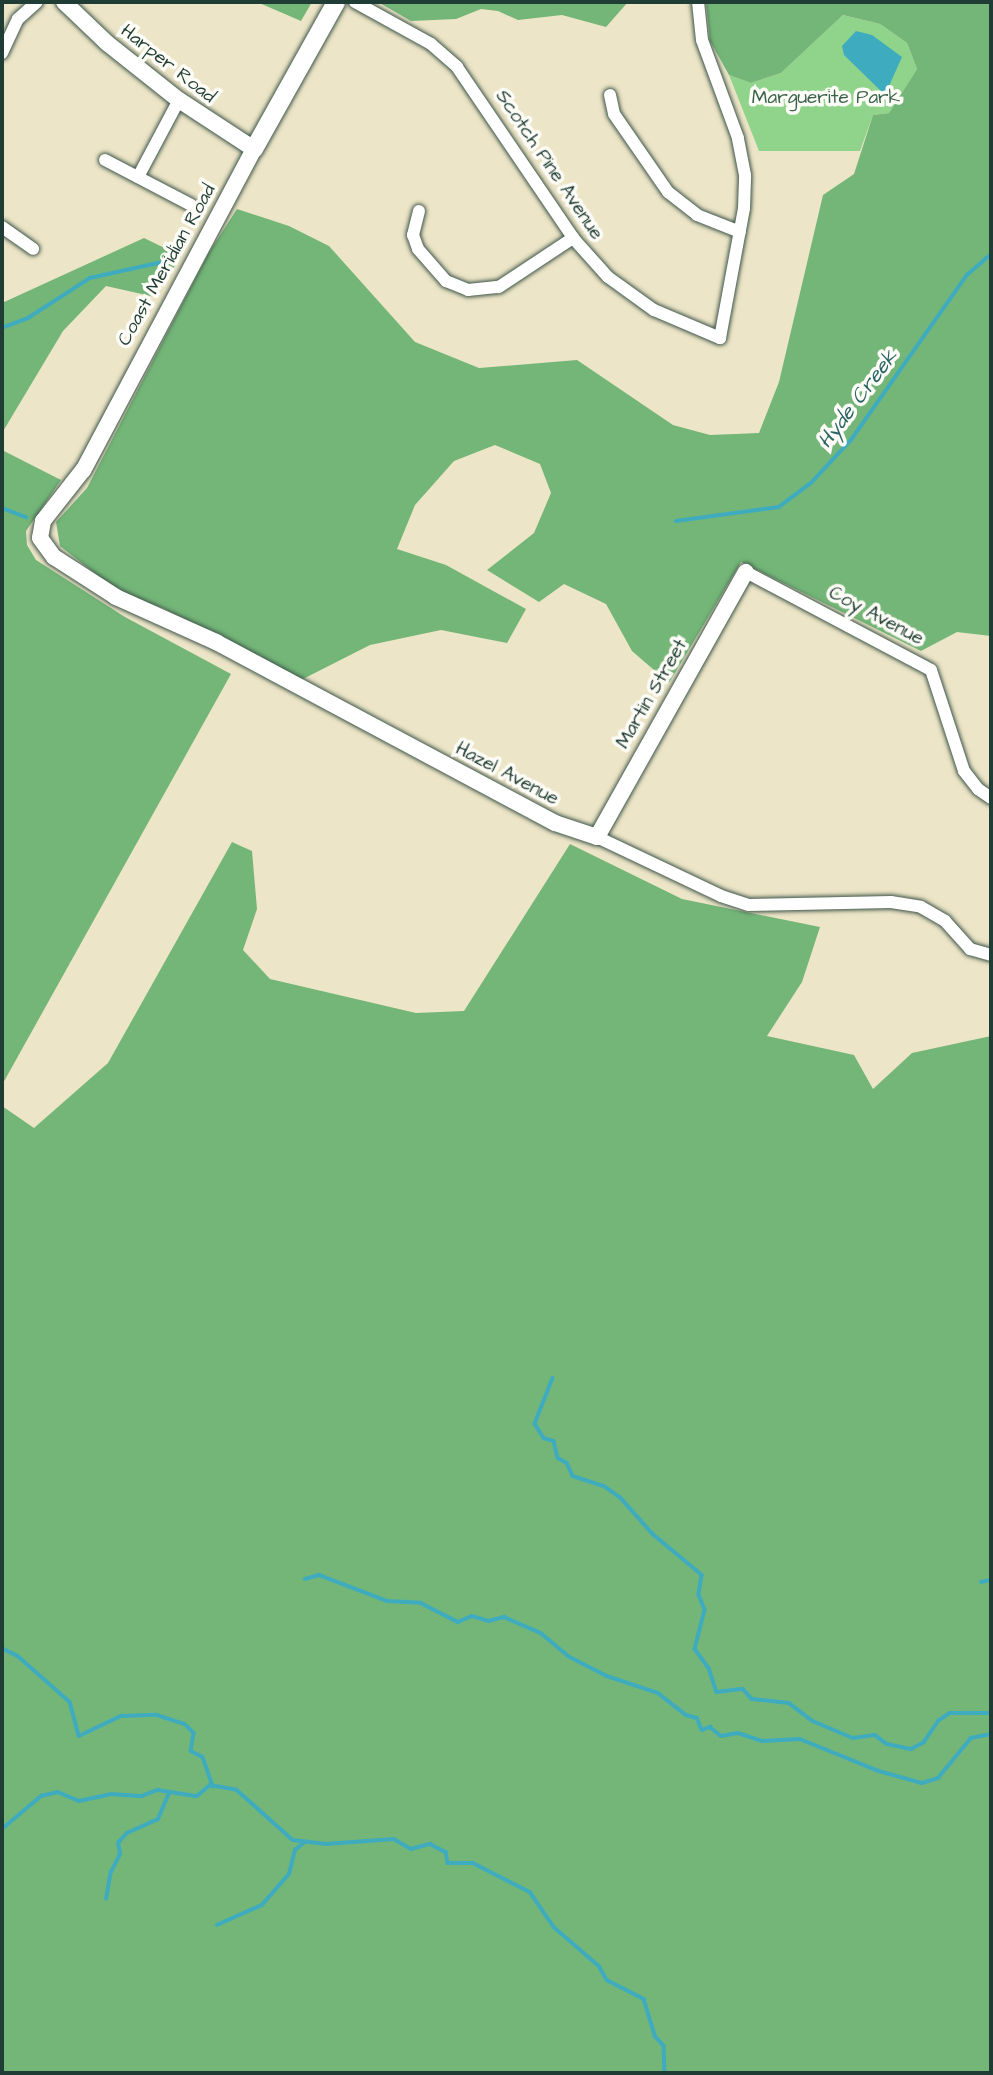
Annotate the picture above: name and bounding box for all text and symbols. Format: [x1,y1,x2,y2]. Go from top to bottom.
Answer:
street label: Harper Road [116,20,220,108]
street label: Scotch Pine Avenue [490,86,608,244]
park label: Marguerite Park [752,87,900,109]
street label: Coast Meridian Road [113,180,221,350]
water label: Hyde Creek [813,345,903,453]
street label: Coy Avenue [825,582,927,650]
street label: Martin Street [612,635,692,753]
street label: Hazel Avenue [452,737,562,811]

